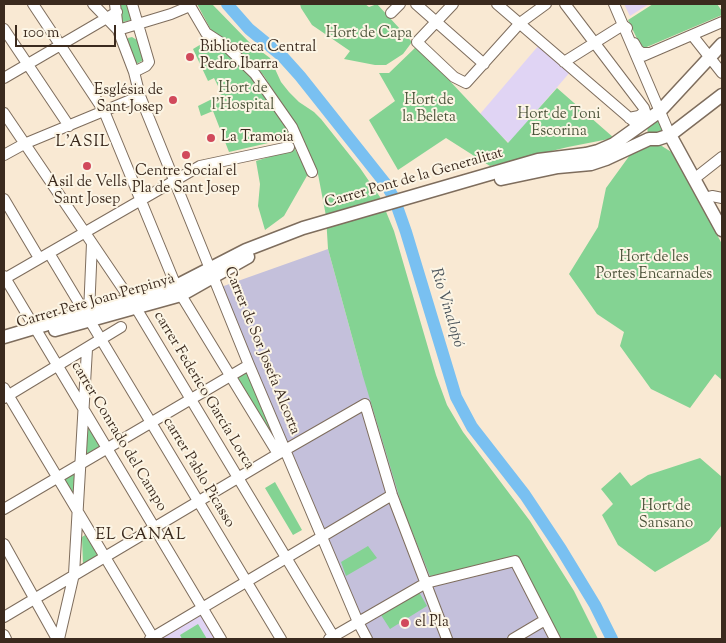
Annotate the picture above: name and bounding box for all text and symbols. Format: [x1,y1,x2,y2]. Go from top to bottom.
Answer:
scale bar [18,15,119,47]
text: 100 m [23,23,59,44]
park label: Hort de Capa [326,25,412,43]
place label: Biblioteca Central Pedro Ibarra [200,39,316,74]
marker: Biblioteca Central Pedro Ibarra [184,51,196,63]
park label: Hort de l'Hospital [212,80,274,115]
place label: Església de Sant Josep [94,82,163,117]
park label: Hort de la Beleta [402,92,456,127]
marker: Església de Sant Josep [167,94,179,106]
park label: Hort de Toni Escorina [517,106,601,141]
place label: La Tramoia [221,129,294,147]
marker: La Tramoia [205,132,217,144]
district label: L'ASIL [55,133,111,153]
street label: Carrer Pont de la Generalitat [323,145,505,213]
marker: Centre Social el Pla de Sant Josep [180,149,192,161]
marker: Asil de Vells Sant Josep [81,160,93,172]
place label: Centre Social el Pla de Sant Josep [132,163,240,198]
place label: Asil de Vells Sant Josep [47,174,127,209]
park label: Hort de les Portes Encarnades [596,249,712,284]
street label: Carrer de Sor Josefa Alcorta [219,264,303,438]
water label: Río Vinalopó [425,266,467,350]
street label: Carrer Pere Joan Perpinyà [15,271,177,333]
street label: carrer Federico García Lorca [149,309,257,473]
street label: carrer Conrado del Campo [66,359,170,515]
street label: carrer Pablo Picasso [158,415,238,531]
park label: Hort de Sansano [639,498,693,533]
district label: EL CANAL [94,526,188,546]
place label: el Pla [415,614,449,632]
marker: el Pla [399,617,411,629]

